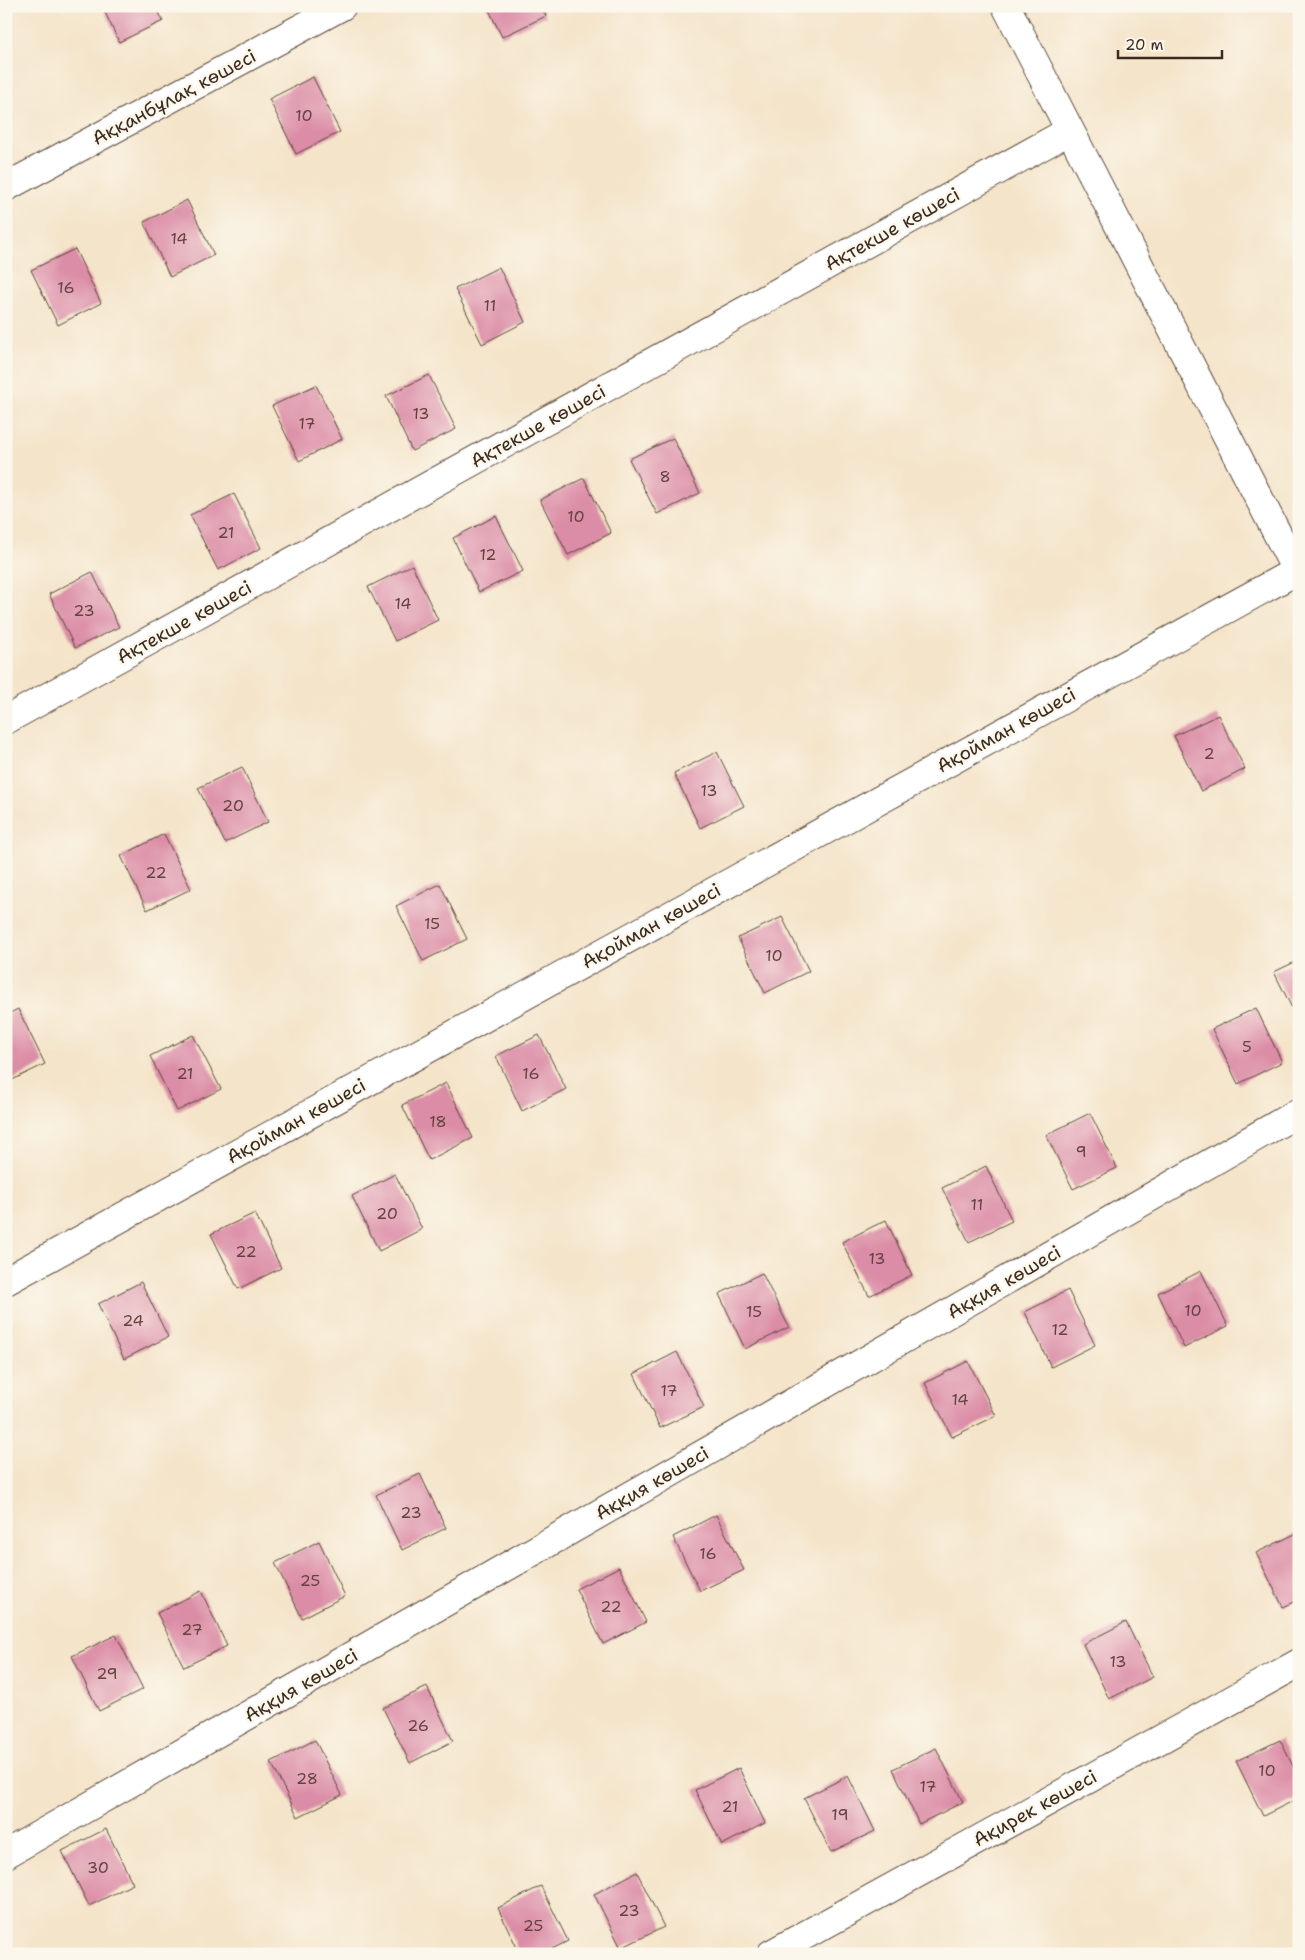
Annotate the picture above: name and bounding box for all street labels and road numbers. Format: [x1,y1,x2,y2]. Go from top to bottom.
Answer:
street label: Аққанбұлақ көшесі [88,43,260,151]
street label: Ақтекше көшесі [820,181,964,277]
street label: Ақтекше көшесі [466,378,610,474]
street label: Ақтекше көшесі [112,574,256,670]
street label: Ақойман көшесі [932,681,1080,779]
street label: Ақойман көшесі [577,877,725,975]
street label: Ақойман көшесі [222,1072,370,1170]
street label: Аққия көшесі [942,1239,1066,1325]
street label: Аққия көшесі [590,1440,714,1526]
street label: Аққия көшесі [239,1642,363,1728]
street label: Ақирек көшесі [969,1764,1101,1852]

